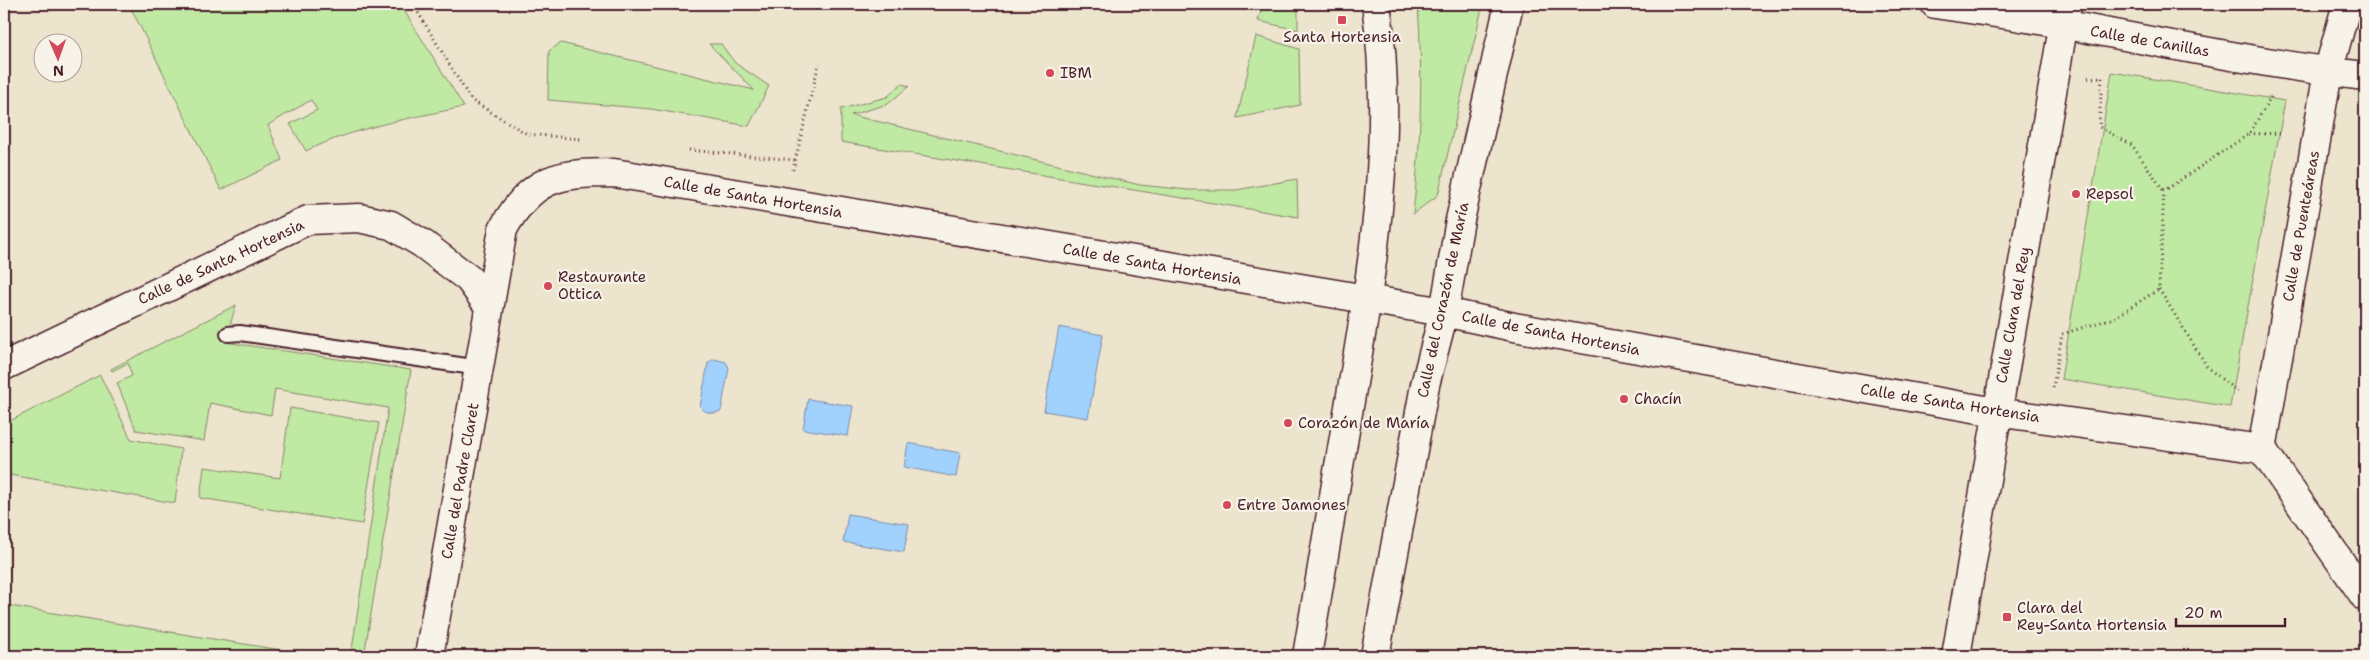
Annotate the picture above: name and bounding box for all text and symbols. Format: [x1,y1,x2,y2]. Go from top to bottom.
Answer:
marker: Santa Hortensia [1336,14,1348,26]
street label: Calle de Canillas [2089,21,2211,61]
place label: Santa Hortensia [1283,27,1401,47]
north arrow [32,32,82,82]
text: N [53,62,64,80]
place label: IBM [1060,63,1092,83]
marker: IBM [1044,67,1056,79]
street label: Calle de Puenteáreas [2278,149,2324,303]
street label: Calle de Santa Hortensia [662,171,845,223]
place label: Repsol [2086,184,2134,204]
marker: Repsol [2070,188,2082,200]
street label: Calle del Corazón de María [1412,200,1474,400]
street label: Calle de Santa Hortensia [135,214,308,309]
street label: Calle de Santa Hortensia [1061,238,1244,290]
street label: Calle Clara del Rey [1991,245,2035,385]
place label: Restaurante Ottica [558,267,646,304]
marker: Restaurante Ottica [542,280,554,292]
street label: Calle de Santa Hortensia [1460,306,1643,360]
street label: Calle de Santa Hortensia [1859,379,2042,427]
place label: Chacín [1634,389,1682,409]
marker: Chacín [1618,393,1630,405]
street label: Calle del Padre Claret [436,401,484,561]
place label: Corazón de María [1298,413,1430,433]
marker: Corazón de María [1282,417,1294,429]
place label: Entre Jamones [1237,495,1346,515]
marker: Entre Jamones [1221,499,1233,511]
scale bar [2176,595,2285,627]
place label: Clara del Rey-Santa Hortensia [2017,598,2168,635]
text: 20 m [2184,603,2223,623]
marker: Clara del Rey-Santa Hortensia [2001,611,2013,623]

